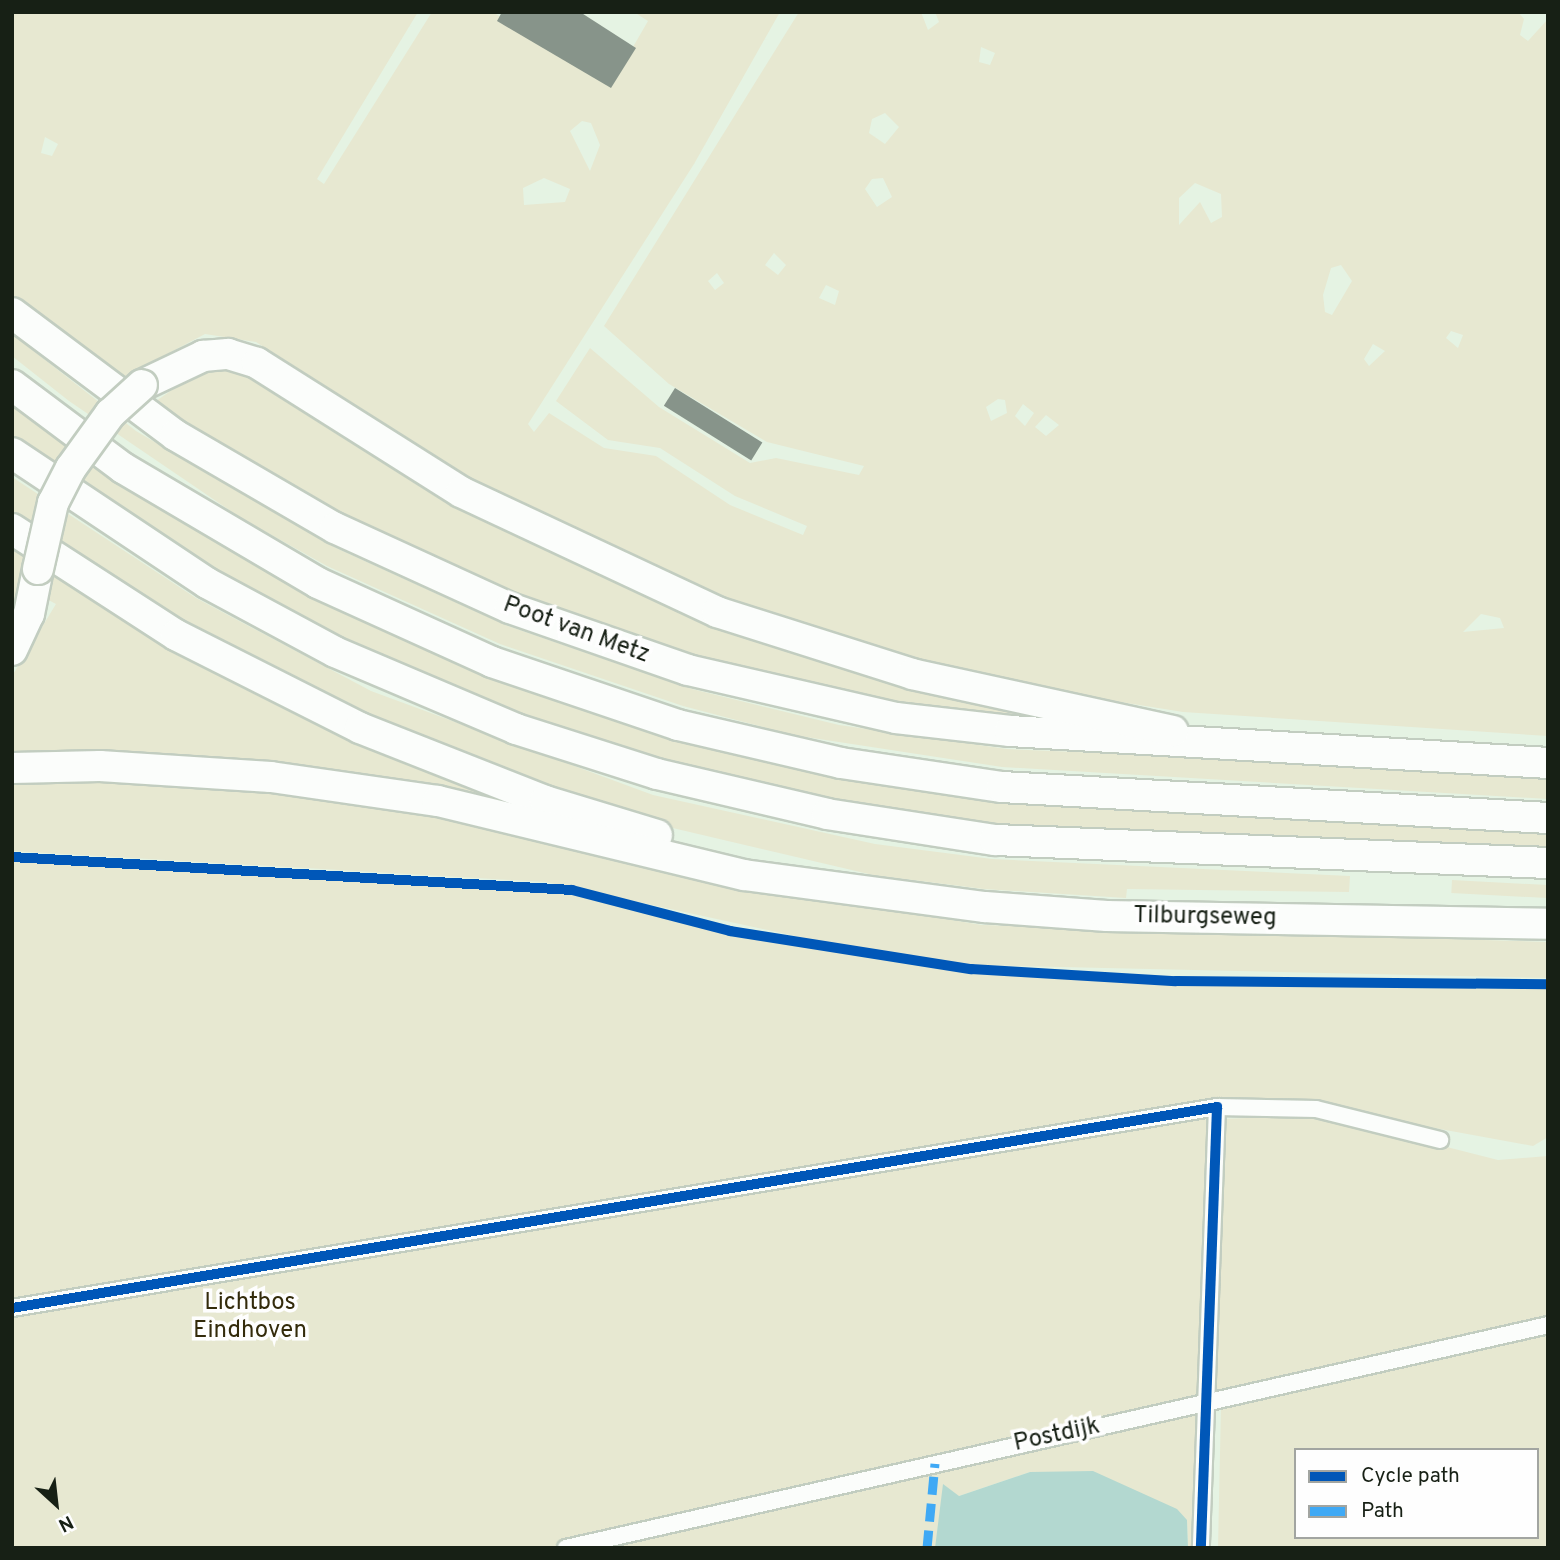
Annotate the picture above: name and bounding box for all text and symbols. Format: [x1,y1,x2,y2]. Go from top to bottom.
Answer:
street label: Poot van Metz [499,591,653,671]
street label: Tilburgseweg [1133,902,1277,934]
park label: Lichtbos Eindhoven [193,1290,307,1346]
street label: Postdijk [1011,1413,1103,1459]
legend [1294,1448,1539,1539]
text: Cycle path [1361,1463,1460,1490]
north arrow [21,1469,91,1539]
text: Path [1361,1498,1404,1525]
text: N [54,1509,77,1537]

